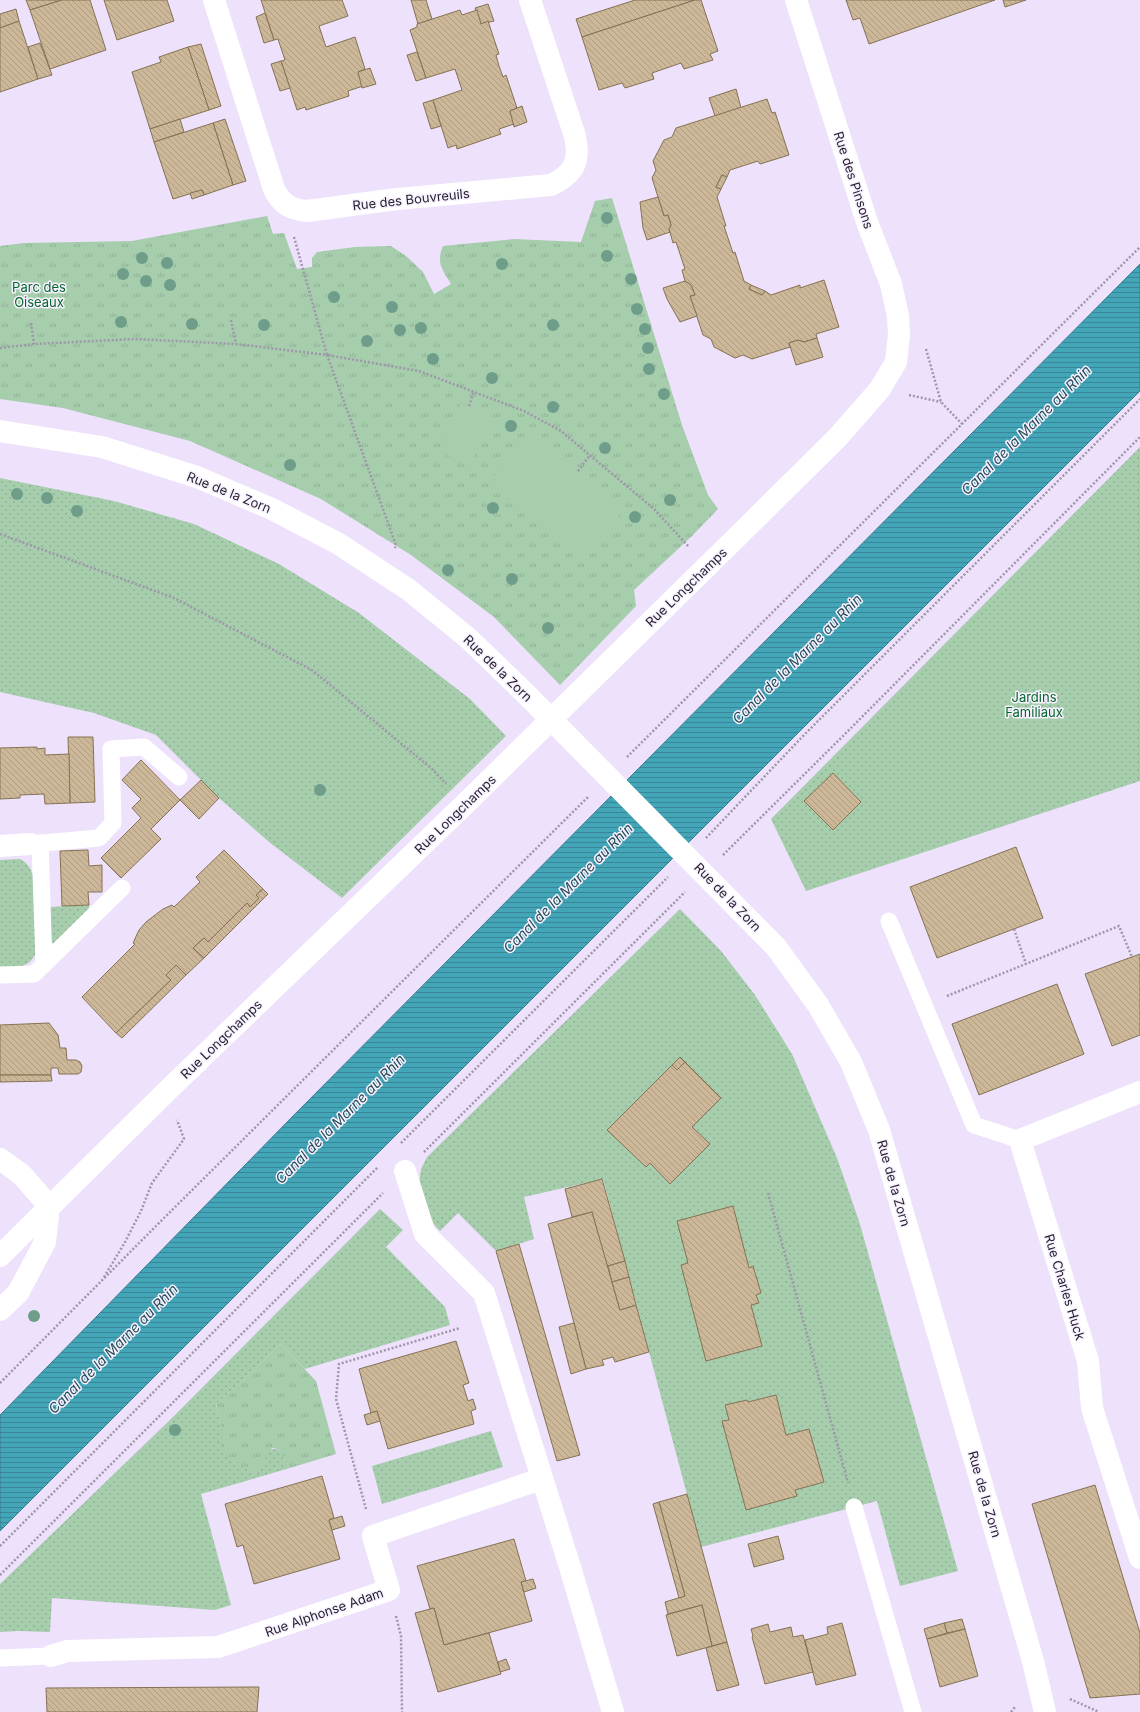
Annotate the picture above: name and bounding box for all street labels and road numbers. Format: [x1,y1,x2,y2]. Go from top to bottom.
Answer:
street label: Rue des Pinsons [831,129,877,231]
street label: Rue des Bouvreuils [352,185,471,213]
street label: Rue de la Zorn [185,468,273,516]
street label: Rue Longchamps [642,544,730,630]
street label: Rue de la Zorn [460,631,536,705]
street label: Rue Longchamps [411,771,499,857]
street label: Rue de la Zorn [691,859,765,935]
street label: Rue Longchamps [177,996,265,1082]
street label: Rue de la Zorn [874,1138,914,1228]
street label: Rue Charles Huck [1041,1232,1089,1342]
street label: Rue de la Zorn [965,1449,1005,1539]
street label: Rue Alphonse Adam [263,1584,385,1640]

